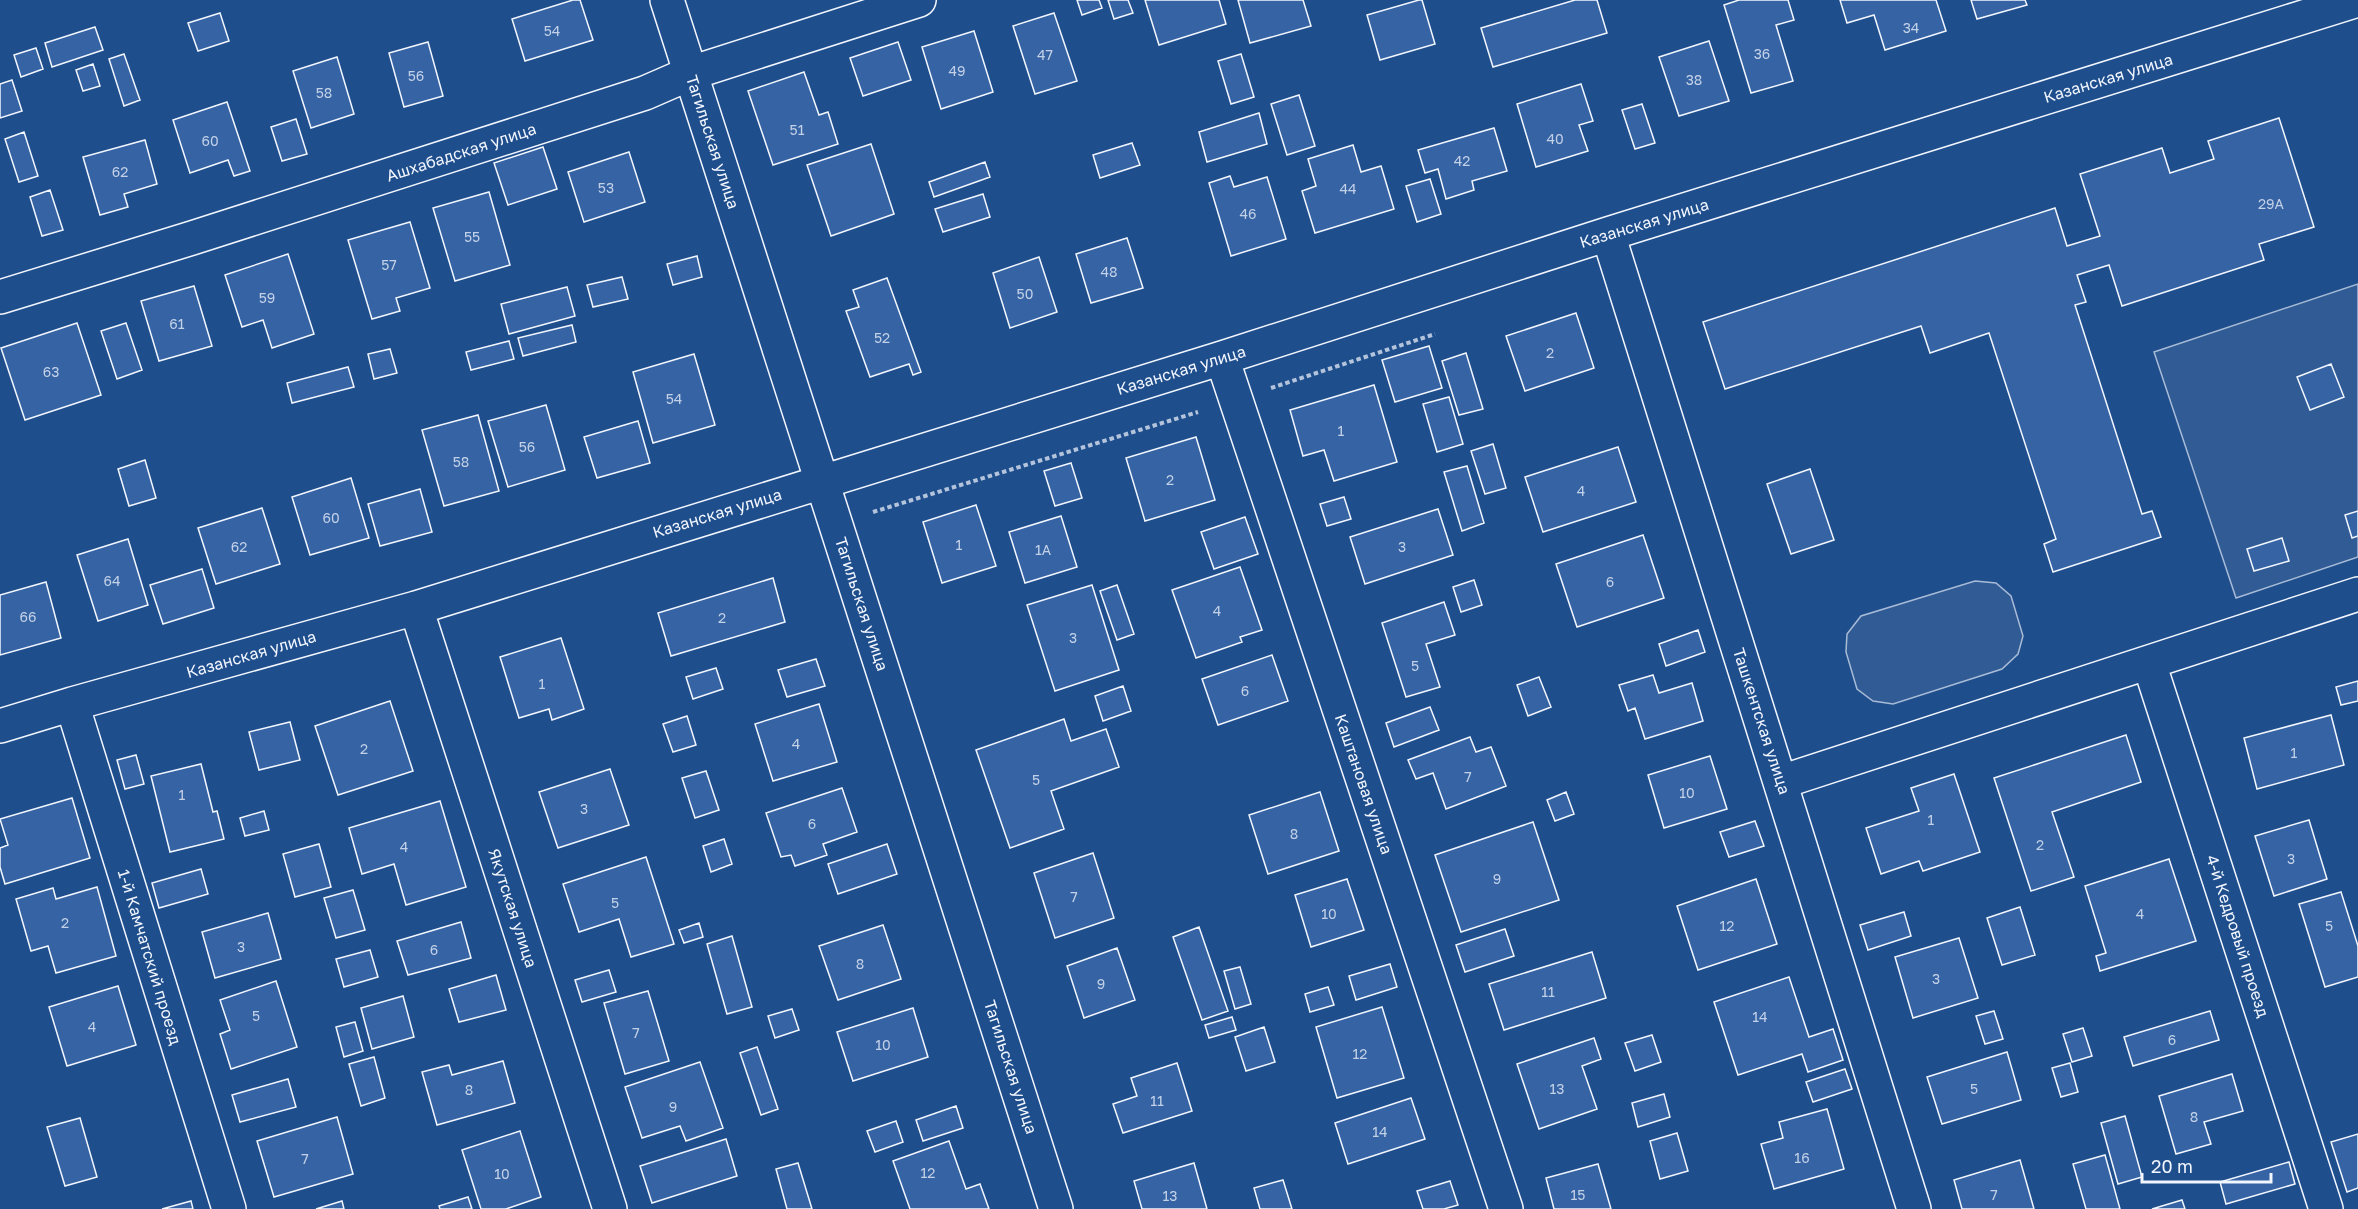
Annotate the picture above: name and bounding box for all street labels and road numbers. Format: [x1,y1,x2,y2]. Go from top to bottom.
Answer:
street label: Казанская улица [2041,49,2175,107]
street label: Тагильская улица [682,73,744,211]
street label: Ашхабадская улица [384,118,538,186]
street label: Казанская улица [1577,194,1711,252]
street label: Казанская улица [1114,341,1248,399]
street label: Казанская улица [650,484,784,542]
street label: Тагильская улица [831,535,893,673]
street label: Казанская улица [184,626,318,682]
street label: Ташкентская улица [1729,645,1795,797]
street label: Каштановая улица [1331,711,1397,857]
street label: Якутская улица [484,846,542,970]
street label: 4-й Кедровый проезд [2202,852,2274,1020]
street label: 1-й Камчатский проезд [114,867,186,1047]
street label: Тагильская улица [980,998,1042,1136]

